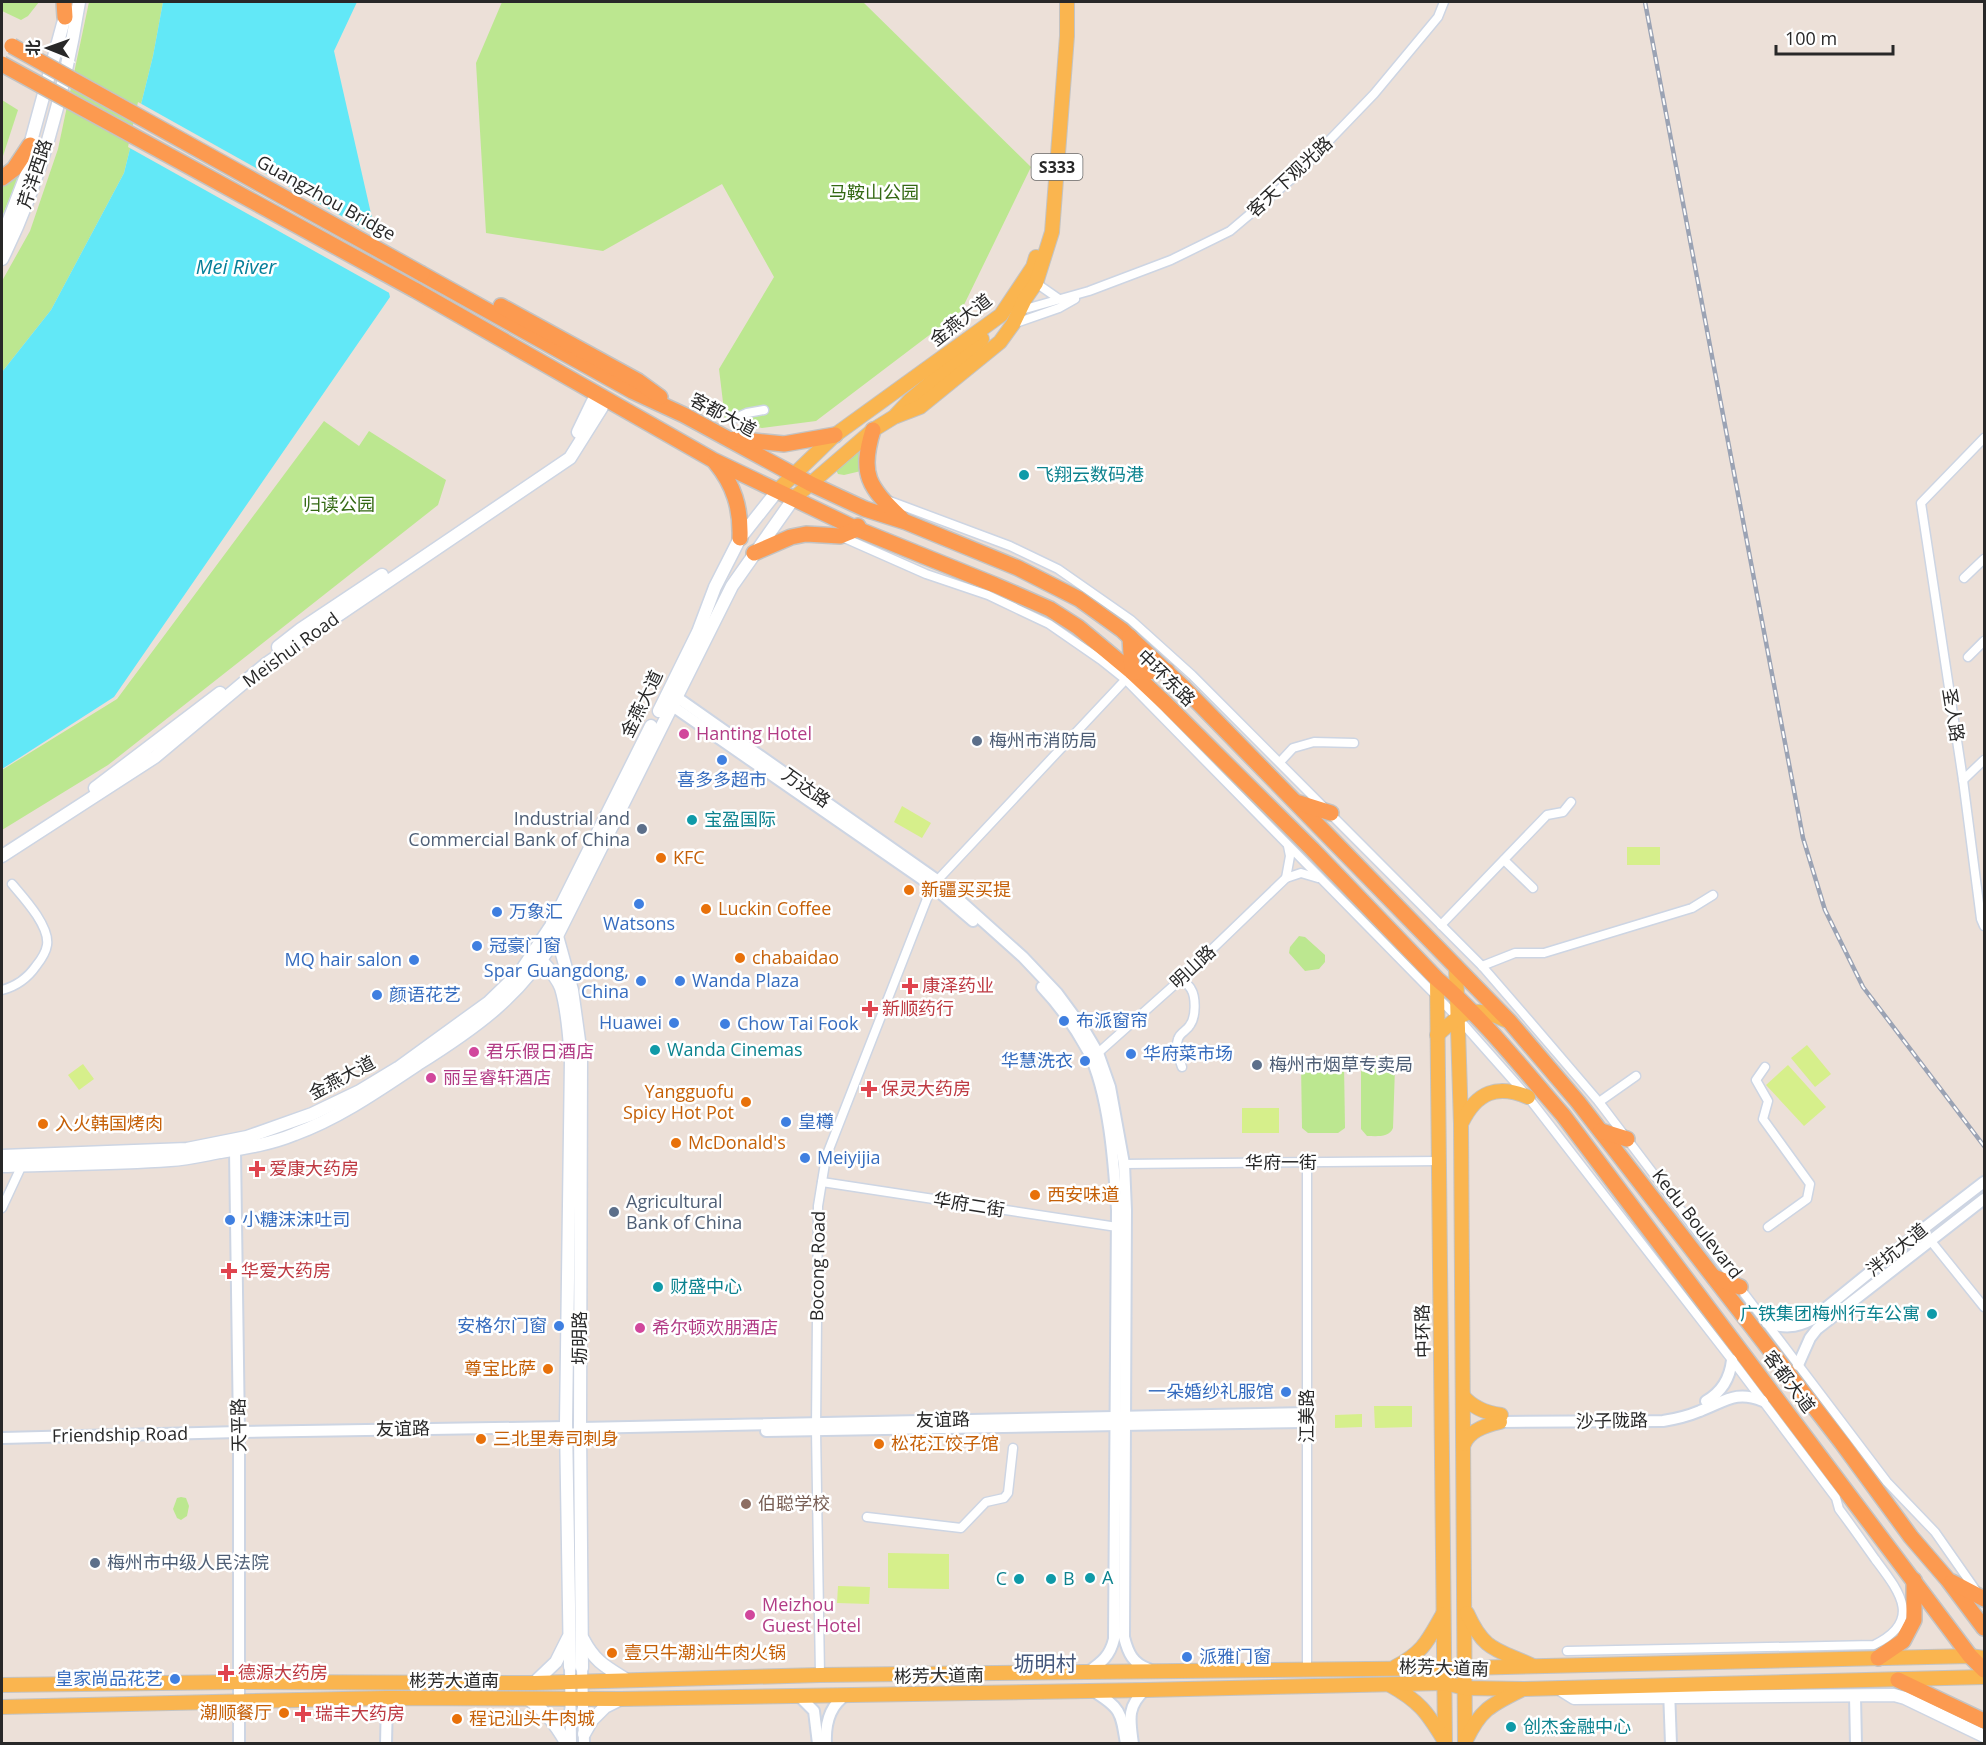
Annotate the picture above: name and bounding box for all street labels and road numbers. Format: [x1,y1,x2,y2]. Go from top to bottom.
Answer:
street label: 客天下观光路 [1242,131,1337,222]
street label: 芹洋西路 [12,136,57,212]
street label: Guangzhou Bridge [253,149,400,245]
road number: S333 [1032,154,1082,180]
street label: 金燕大道 [925,288,996,351]
street label: 客都大道 [686,387,761,442]
street label: Meishui Road [237,606,343,692]
street label: 中环东路 [1132,644,1201,711]
street label: 金燕大道 [615,666,668,741]
street label: 圣人路 [1938,686,1970,743]
street label: 万达路 [778,762,836,812]
street label: 明山路 [1164,939,1220,993]
street label: 金燕大道 [304,1050,379,1105]
street label: 华府一街 [1245,1150,1317,1174]
street label: Kedu Boulevard [1647,1163,1748,1283]
street label: 华府二街 [932,1187,1007,1221]
street label: Bocong Road [804,1211,830,1321]
street label: 泮坑大道 [1861,1217,1932,1281]
street label: 中环路 [1410,1304,1434,1358]
street label: 坜明路 [567,1311,591,1365]
street label: 客都大道 [1759,1345,1821,1417]
street label: 江美路 [1294,1389,1318,1443]
street label: 天平路 [226,1398,250,1452]
street label: 友谊路 [916,1407,970,1431]
street label: 沙子陇路 [1576,1407,1648,1433]
street label: 友谊路 [376,1416,430,1440]
street label: Friendship Road [52,1421,188,1447]
street label: 彬芳大道南 [1399,1653,1489,1681]
street label: 彬芳大道南 [894,1662,984,1688]
street label: 彬芳大道南 [409,1668,499,1692]

